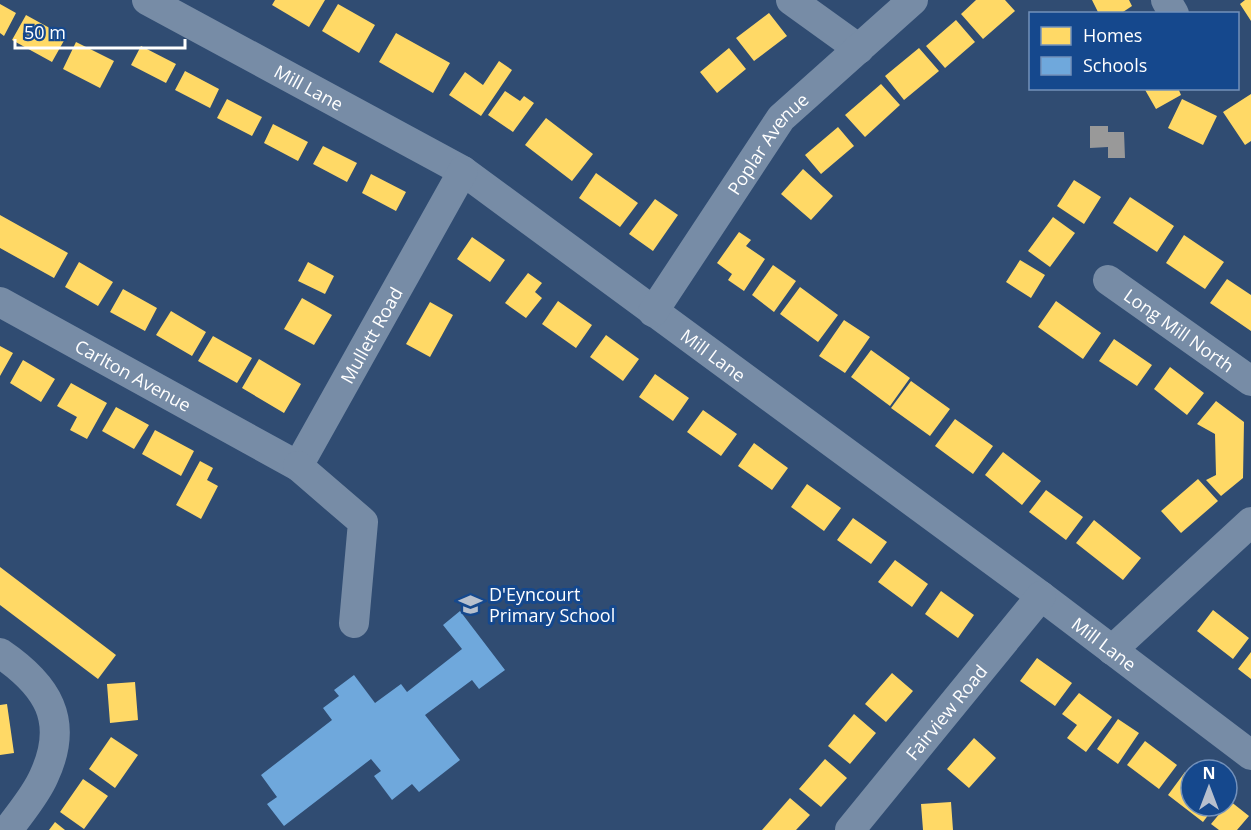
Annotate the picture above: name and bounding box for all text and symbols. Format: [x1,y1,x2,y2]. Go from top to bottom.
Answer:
scale bar [15,12,184,50]
legend [1029,12,1239,90]
text: 50 m [24,20,66,44]
text: Homes [1083,23,1142,47]
text: Schools [1083,53,1147,77]
street label: Mill Lane [270,59,348,116]
street label: Poplar Avenue [722,87,813,199]
street label: Mullett Road [335,283,408,388]
street label: Long Mill North [1119,283,1239,377]
street label: Mill Lane [676,323,751,387]
street label: Carlton Avenue [71,334,195,417]
place label: D'Eyncourt Primary School [489,582,615,627]
school or university icon: D'Eyncourt Primary School [458,591,484,617]
street label: Mill Lane [1067,612,1141,676]
street label: Fairview Road [900,660,992,765]
north arrow [1179,758,1239,818]
text: N [1202,762,1216,784]

